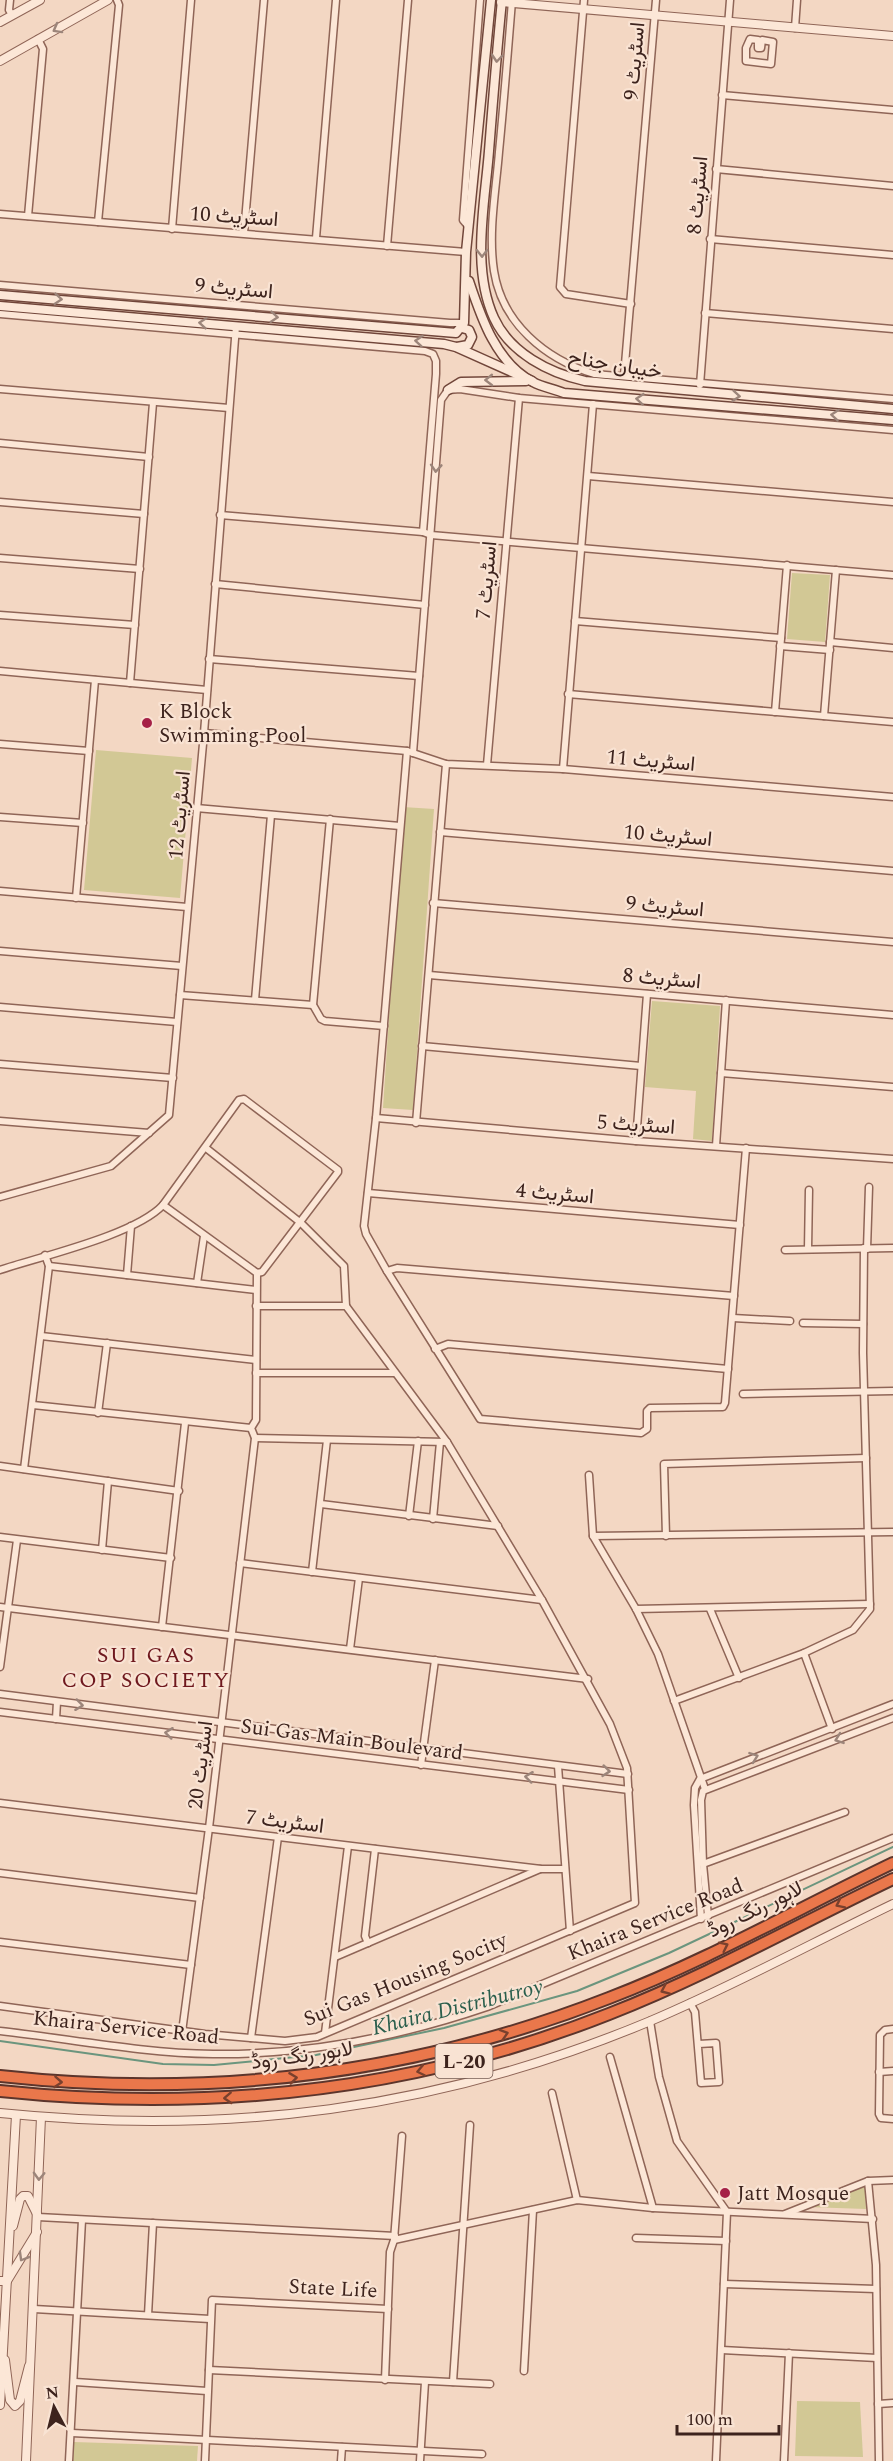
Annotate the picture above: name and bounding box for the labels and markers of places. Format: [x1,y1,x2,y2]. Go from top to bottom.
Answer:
place label: K Block Swimming Pool [159,696,306,752]
marker: K Block Swimming Pool [140,716,154,730]
place label: Jatt Mosque [737,2178,849,2210]
marker: Jatt Mosque [718,2186,732,2200]

